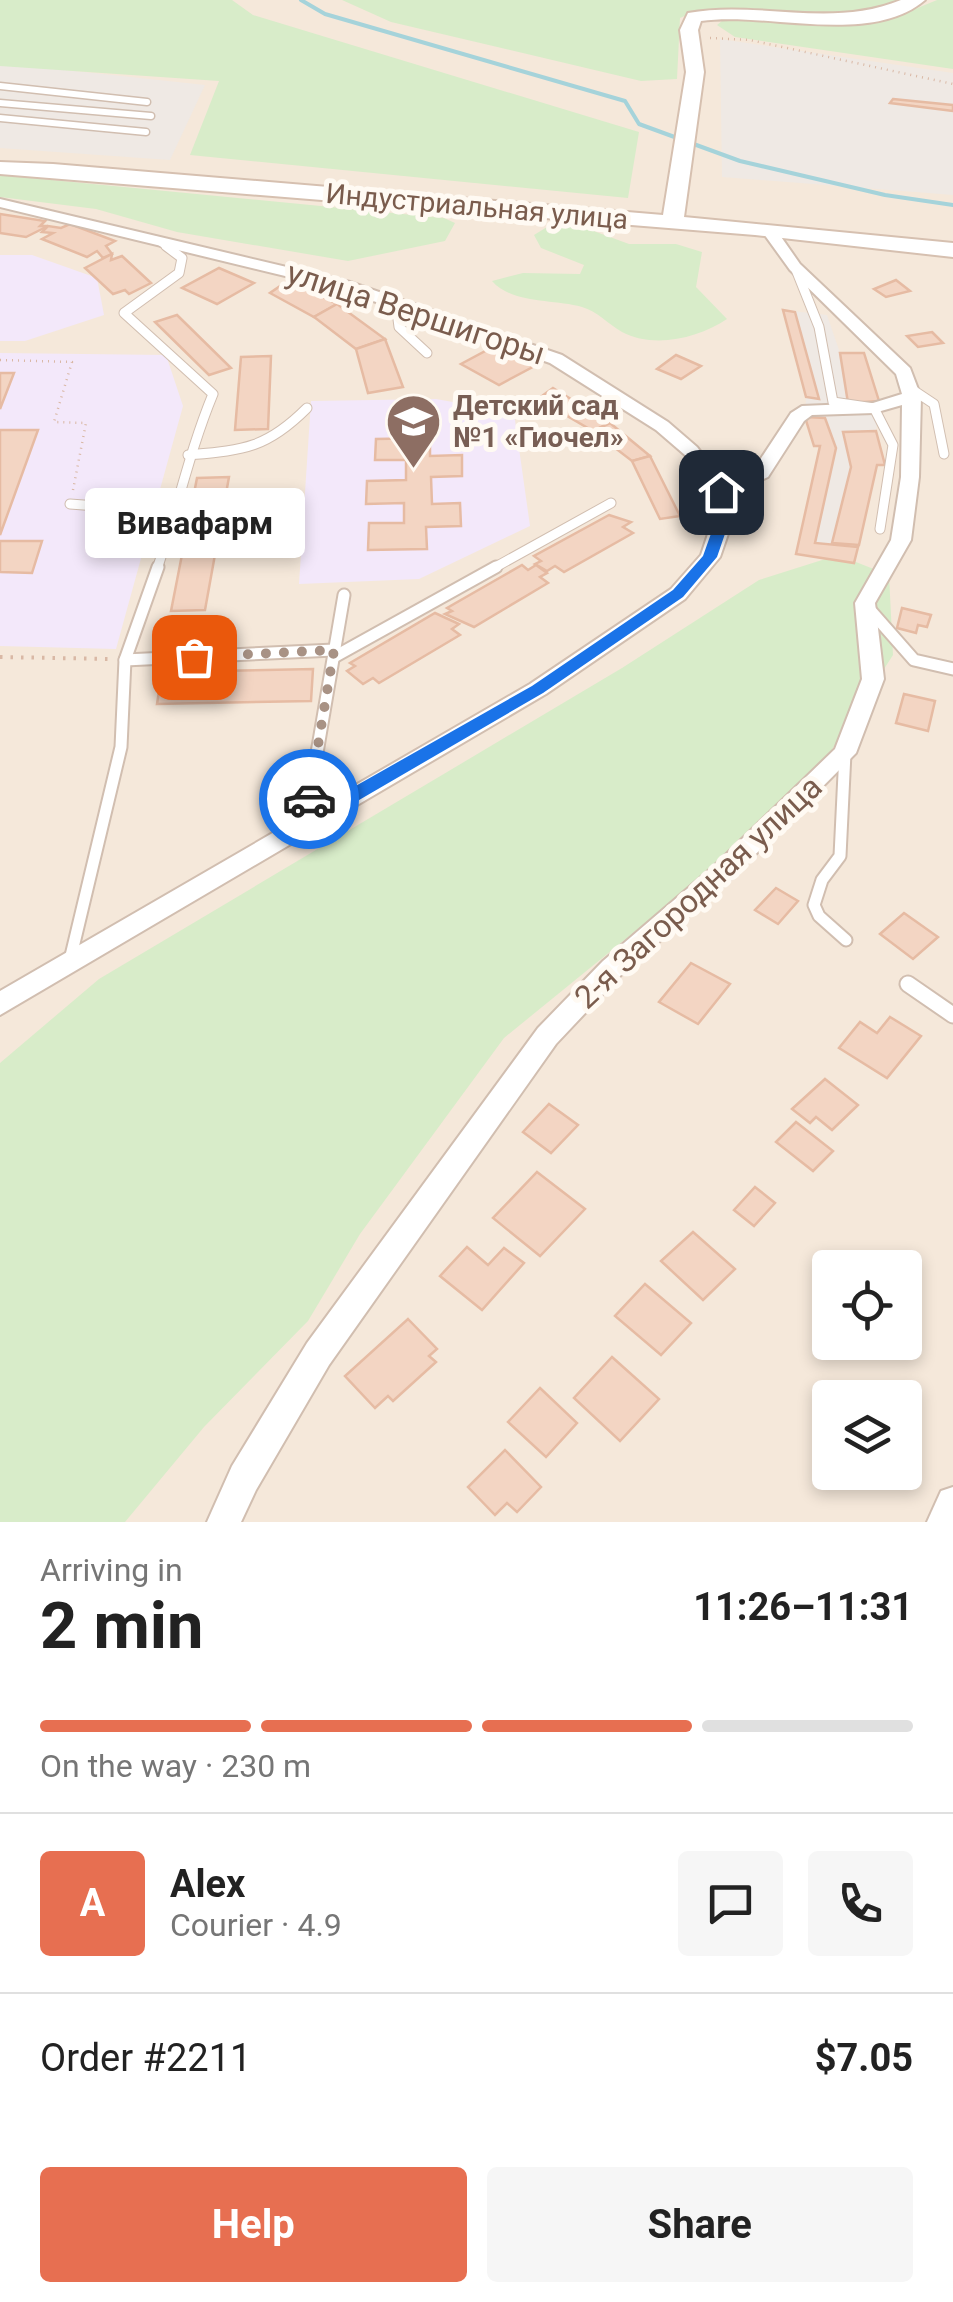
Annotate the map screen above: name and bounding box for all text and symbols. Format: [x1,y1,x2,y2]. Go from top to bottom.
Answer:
street label: Индустриальная улица [324,177,629,236]
street label: улица Вершигоры [282,253,550,373]
place label: Детский сад №1 «Гиочел» [453,389,624,454]
school or university icon: Детский сад №1 «Гиочел» [384,391,444,470]
pin [679,450,764,535]
icon: home [694,465,749,520]
callout: Вивафарм [84,487,304,557]
text: Вивафарм [117,504,273,542]
pin [152,615,237,700]
icon: bag [167,630,222,685]
courier [259,749,359,849]
street label: 2-я Загородная улица [567,768,829,1016]
icon: car [282,772,337,827]
map controls [812,1250,922,1490]
button: locate [812,1250,922,1360]
button: layers [812,1380,922,1490]
text: Arriving in [40,1551,183,1589]
text: 11:26–11:31 [693,1585,913,1629]
text: 2 min [40,1588,203,1664]
text: On the way · 230 m [40,1747,311,1785]
button: chat [678,1851,783,1956]
button: phone [808,1851,913,1956]
text: Alex [170,1862,245,1906]
text: A [80,1881,105,1925]
text: Courier · 4.9 [170,1906,342,1944]
text: Order #2211 [40,2036,251,2080]
text: $7.05 [815,2036,913,2080]
button: Help [40,2167,467,2282]
button: Share [487,2167,913,2282]

